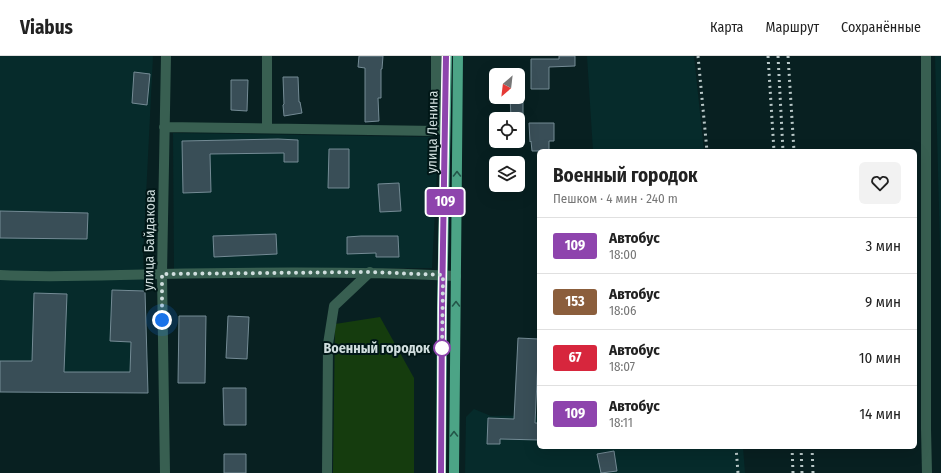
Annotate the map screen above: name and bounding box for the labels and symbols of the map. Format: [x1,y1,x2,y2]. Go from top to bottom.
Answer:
north arrow [489,68,525,104]
street label: улица Ленина [423,90,442,174]
one-way arrow [453,171,461,177]
street label: улица Байдакова [140,189,159,291]
line badge: 109 [422,189,468,215]
one-way arrow [452,301,460,307]
your location [152,310,172,330]
marker: Военный городок [433,339,451,357]
place label: Военный городок [323,340,431,357]
one-way arrow [450,431,458,437]

